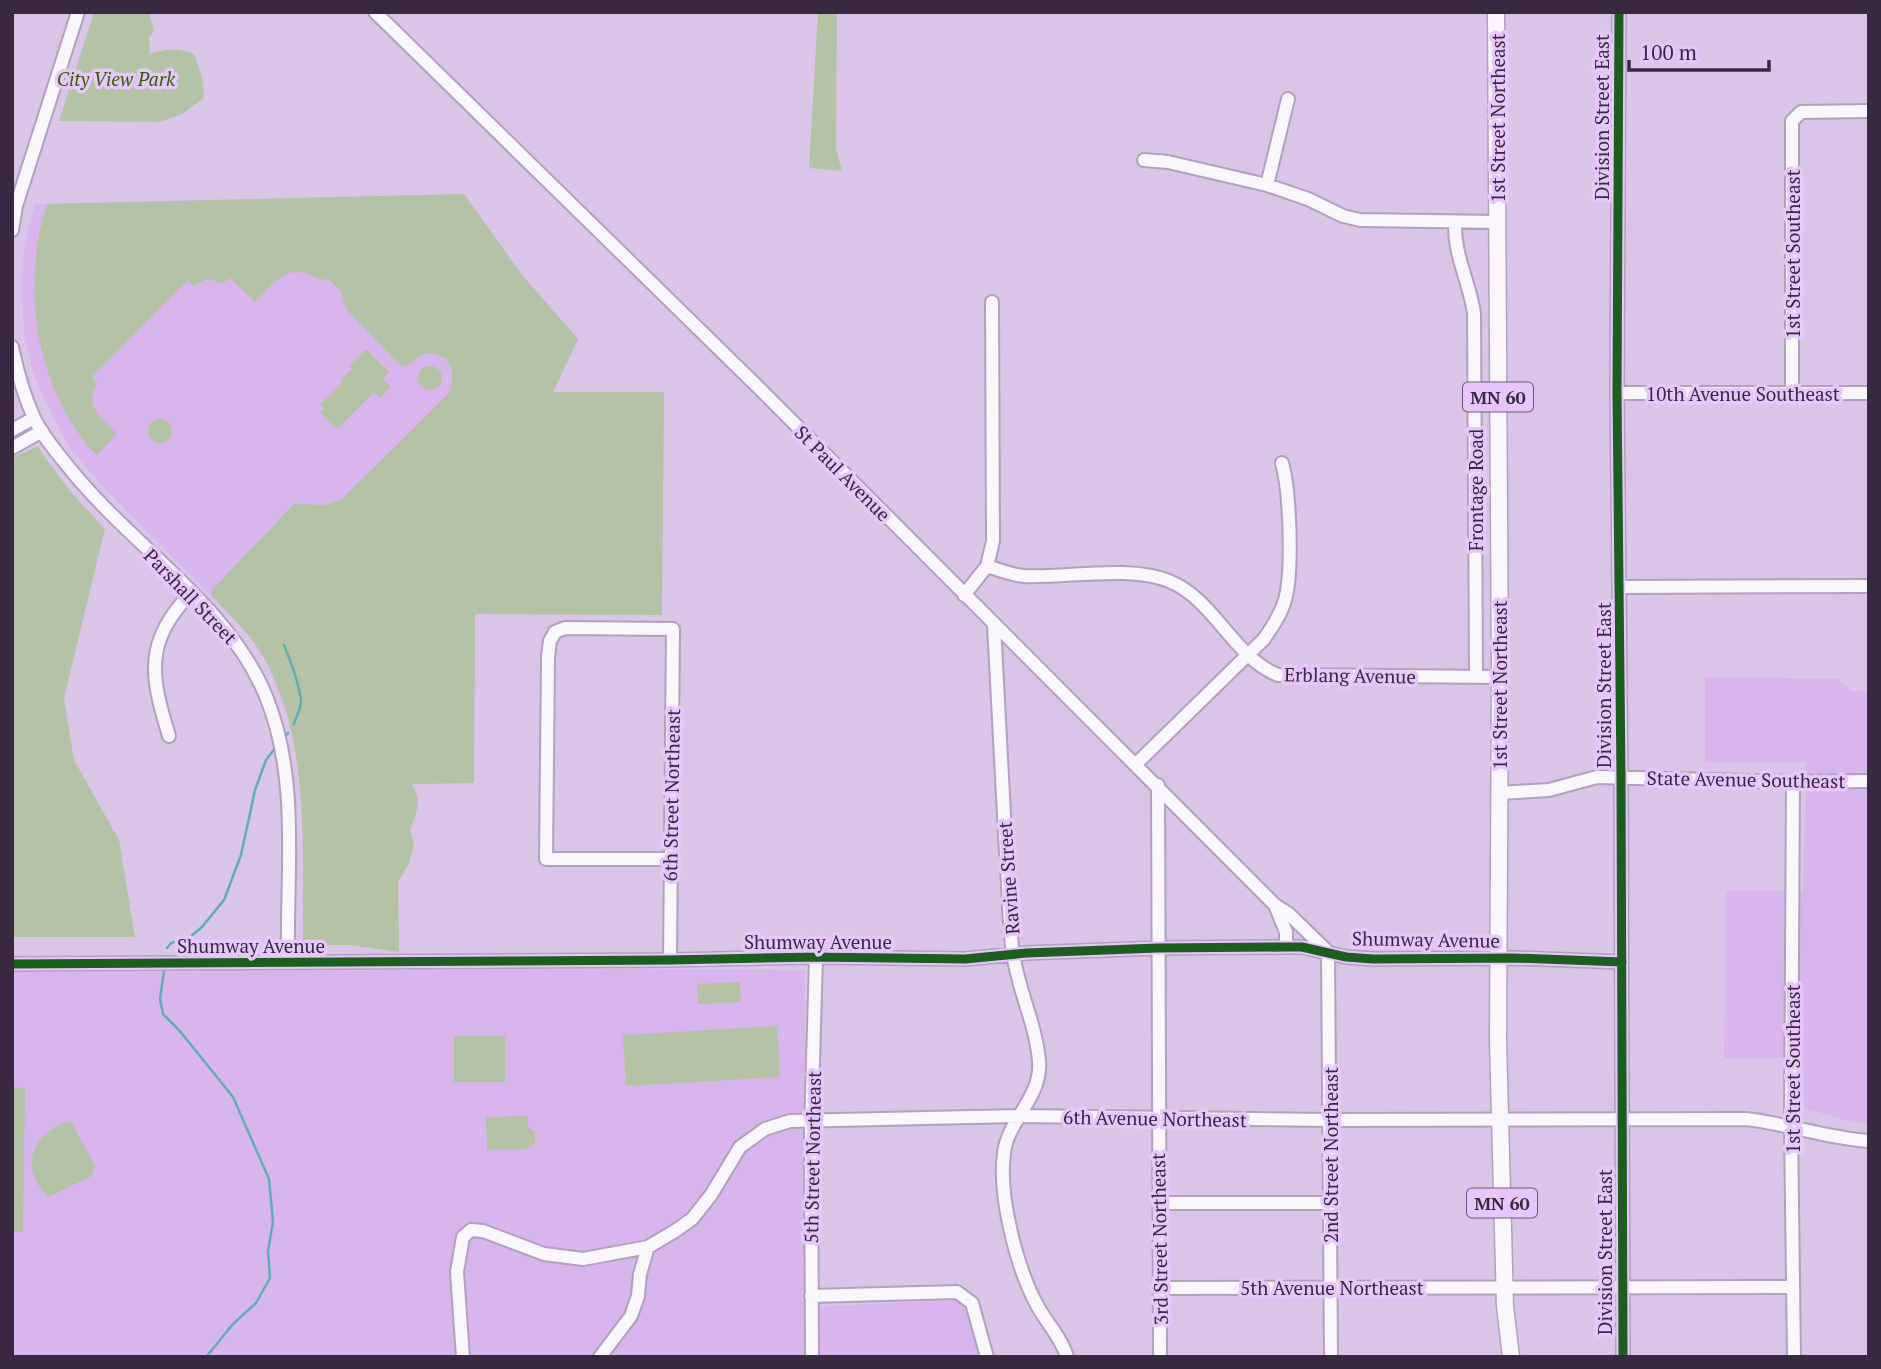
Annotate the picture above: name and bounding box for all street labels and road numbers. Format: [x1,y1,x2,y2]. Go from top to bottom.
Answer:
street label: 1st Street Northeast [1485,33,1510,203]
street label: Division Street East [1589,34,1614,200]
street label: 1st Street Southeast [1780,169,1805,339]
street label: 10th Avenue Southeast [1646,381,1840,406]
road number: MN 60 [1463,382,1533,412]
street label: St Paul Avenue [790,420,896,526]
street label: Frontage Road [1463,428,1488,551]
street label: Parshall Street [139,543,243,649]
street label: 1st Street Northeast [1487,600,1512,770]
street label: Division Street East [1591,602,1616,768]
street label: Erblang Avenue [1284,661,1416,689]
street label: 6th Street Northeast [657,708,685,882]
street label: State Avenue Southeast [1646,765,1846,793]
street label: Ravine Street [992,821,1024,935]
street label: Shumway Avenue [1352,925,1500,953]
street label: Shumway Avenue [744,929,892,954]
street label: Shumway Avenue [177,933,325,958]
street label: 1st Street Southeast [1780,984,1805,1154]
street label: 2nd Street Northeast [1318,1067,1343,1243]
street label: 5th Street Northeast [798,1070,826,1244]
street label: 6th Avenue Northeast [1063,1104,1247,1132]
street label: 3rd Street Northeast [1145,1153,1173,1325]
street label: Division Street East [1592,1169,1617,1335]
road number: MN 60 [1467,1188,1537,1218]
street label: 5th Avenue Northeast [1240,1275,1424,1300]

